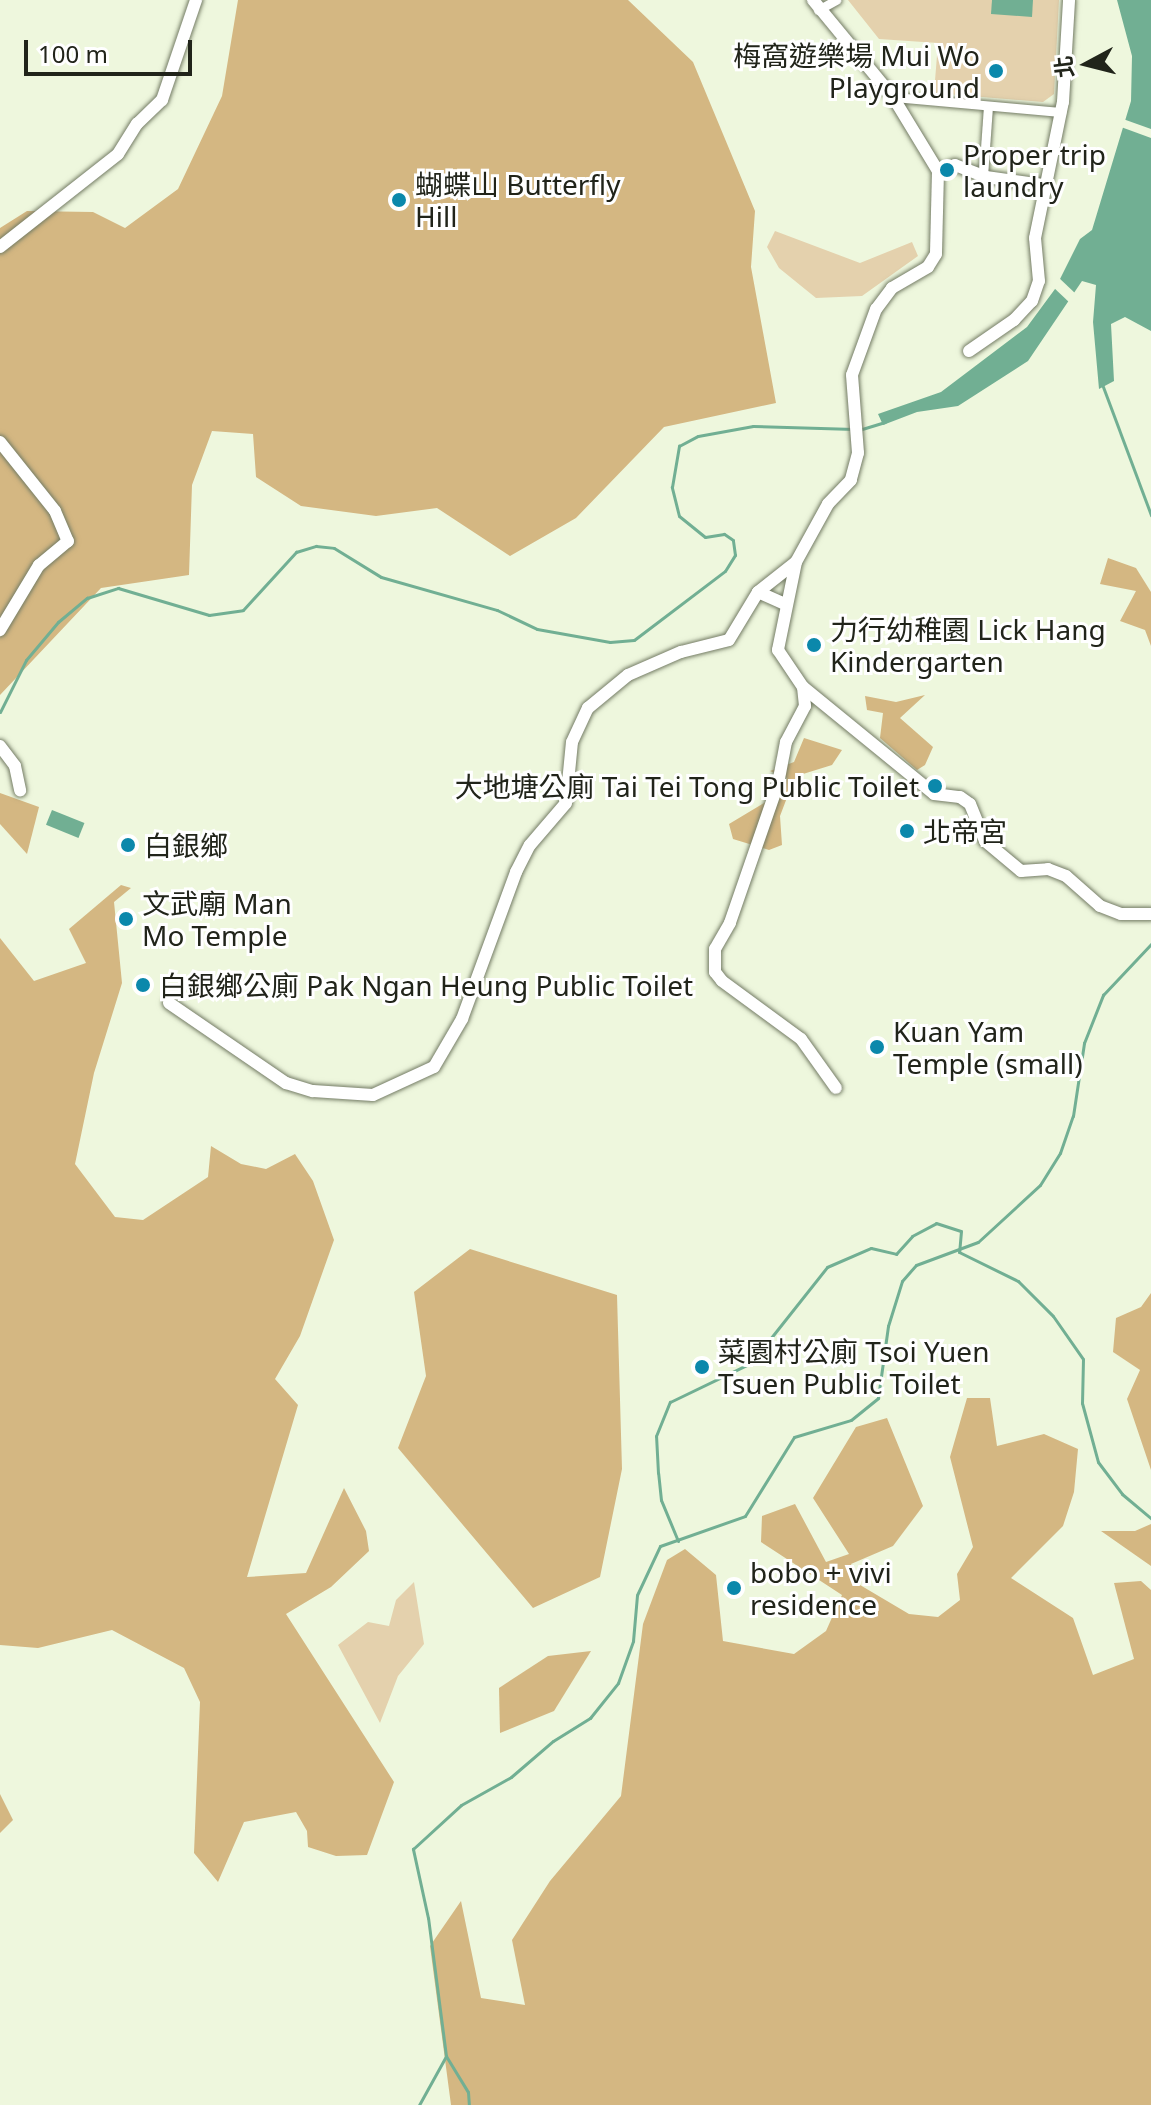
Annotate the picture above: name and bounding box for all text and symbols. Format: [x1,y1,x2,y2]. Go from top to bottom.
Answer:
scale bar [28,24,196,74]
north arrow [1047,24,1127,104]
text: 100 m [38,37,108,70]
place label: 梅窩遊樂場 Mui Wo Playground [733,38,980,104]
text: 北 [1047,54,1079,80]
marker: 梅窩遊樂場 Mui Wo Playground [987,62,1005,80]
place label: Proper trip laundry [963,137,1106,203]
marker: Proper trip laundry [938,161,956,179]
place label: 蝴蝶山 Butterfly Hill [415,167,620,233]
marker: 蝴蝶山 Butterfly Hill [390,191,408,209]
place label: 力行幼稚園 Lick Hang Kindergarten [830,612,1106,678]
marker: 力行幼稚園 Lick Hang Kindergarten [805,636,823,654]
place label: 大地塘公廁 Tai Tei Tong Public Toilet [454,769,919,803]
marker: 大地塘公廁 Tai Tei Tong Public Toilet [926,777,944,795]
place label: 北帝宮 [923,814,1007,848]
marker: 北帝宮 [898,822,916,840]
place label: 白銀鄉 [144,828,228,862]
marker: 白銀鄉 [119,836,137,854]
place label: 文武廟 Man Mo Temple [142,886,292,952]
marker: 文武廟 Man Mo Temple [117,910,135,928]
place label: 白銀鄉公廁 Pak Ngan Heung Public Toilet [159,968,693,1002]
marker: 白銀鄉公廁 Pak Ngan Heung Public Toilet [134,976,152,994]
place label: Kuan Yam Temple (small) [893,1014,1083,1080]
marker: Kuan Yam Temple (small) [868,1038,886,1056]
place label: 菜園村公廁 Tsoi Yuen Tsuen Public Toilet [718,1334,989,1400]
marker: 菜園村公廁 Tsoi Yuen Tsuen Public Toilet [693,1358,711,1376]
place label: bobo + vivi residence [750,1555,892,1621]
marker: bobo + vivi residence [725,1579,743,1597]

